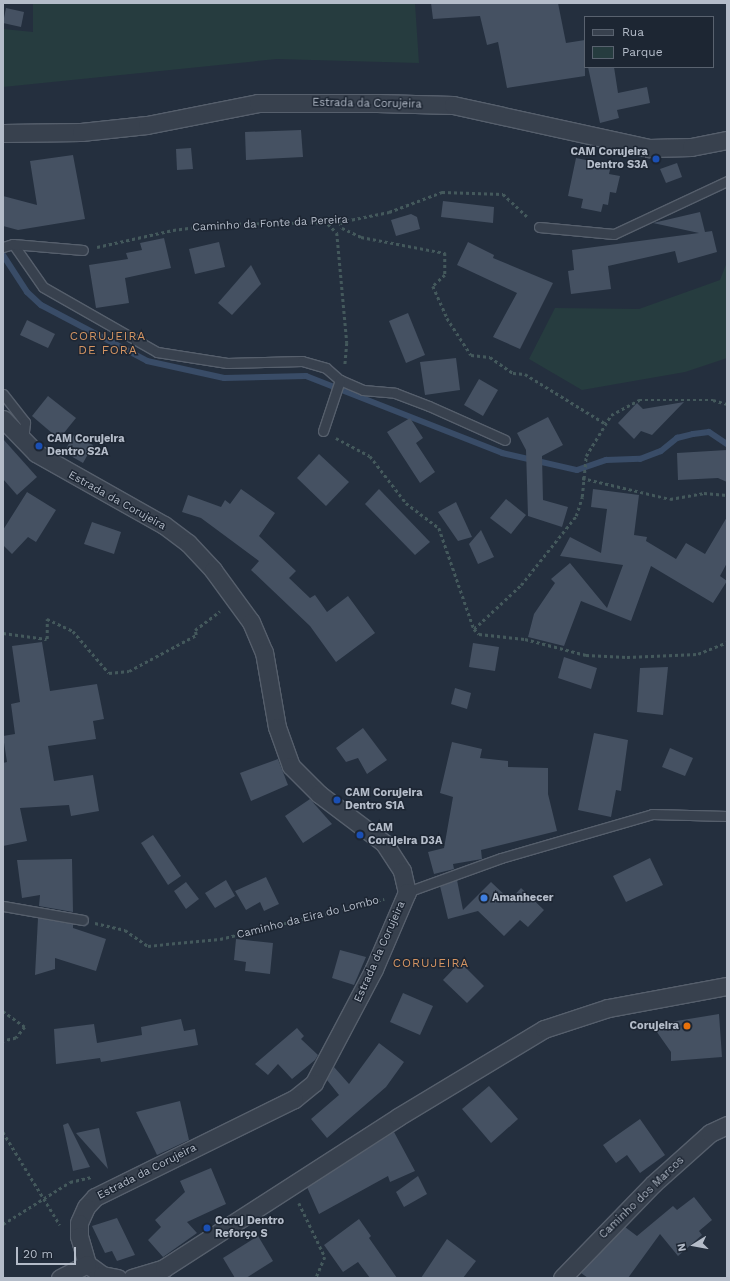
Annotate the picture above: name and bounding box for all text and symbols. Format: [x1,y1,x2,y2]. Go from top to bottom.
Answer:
legend [584,16,714,68]
text: Rua [622,25,644,39]
text: Parque [622,45,663,59]
street label: Estrada da Corujeira [312,96,422,112]
place label: CAM Corujeira Dentro S3A [570,146,648,172]
marker: CAM Corujeira Dentro S3A [651,154,661,164]
street label: Caminho da Fonte da Pereira [192,213,348,235]
district label: CORUJEIRA DE FORA [70,330,146,358]
place label: CAM Corujeira Dentro S2A [47,433,125,459]
marker: CAM Corujeira Dentro S2A [34,441,44,451]
street label: Estrada da Corujeira [66,469,168,533]
place label: CAM Corujeira Dentro S1A [345,787,423,813]
marker: CAM Corujeira Dentro S1A [332,795,342,805]
place label: CAM Corujeira D3A [368,822,442,848]
marker: CAM Corujeira D3A [355,830,365,840]
place label: Amanhecer [492,891,554,905]
marker: Amanhecer [479,893,489,903]
street label: Caminho da Eira do Lombo [235,894,381,942]
street label: Estrada da Corujeira [352,899,408,1005]
district label: CORUJEIRA [393,957,469,971]
place label: Corujeira [630,1019,679,1033]
marker: Corujeira [682,1021,692,1031]
street label: Estrada da Corujeira [95,1141,199,1203]
street label: Caminho dos Marcos [597,1154,687,1242]
place label: Coruj Dentro Reforço S [215,1215,284,1241]
marker: Coruj Dentro Reforço S [202,1223,212,1233]
north arrow [674,1225,714,1265]
scale bar [18,1239,78,1265]
text: N [675,1242,689,1253]
text: 20 m [23,1247,53,1261]

